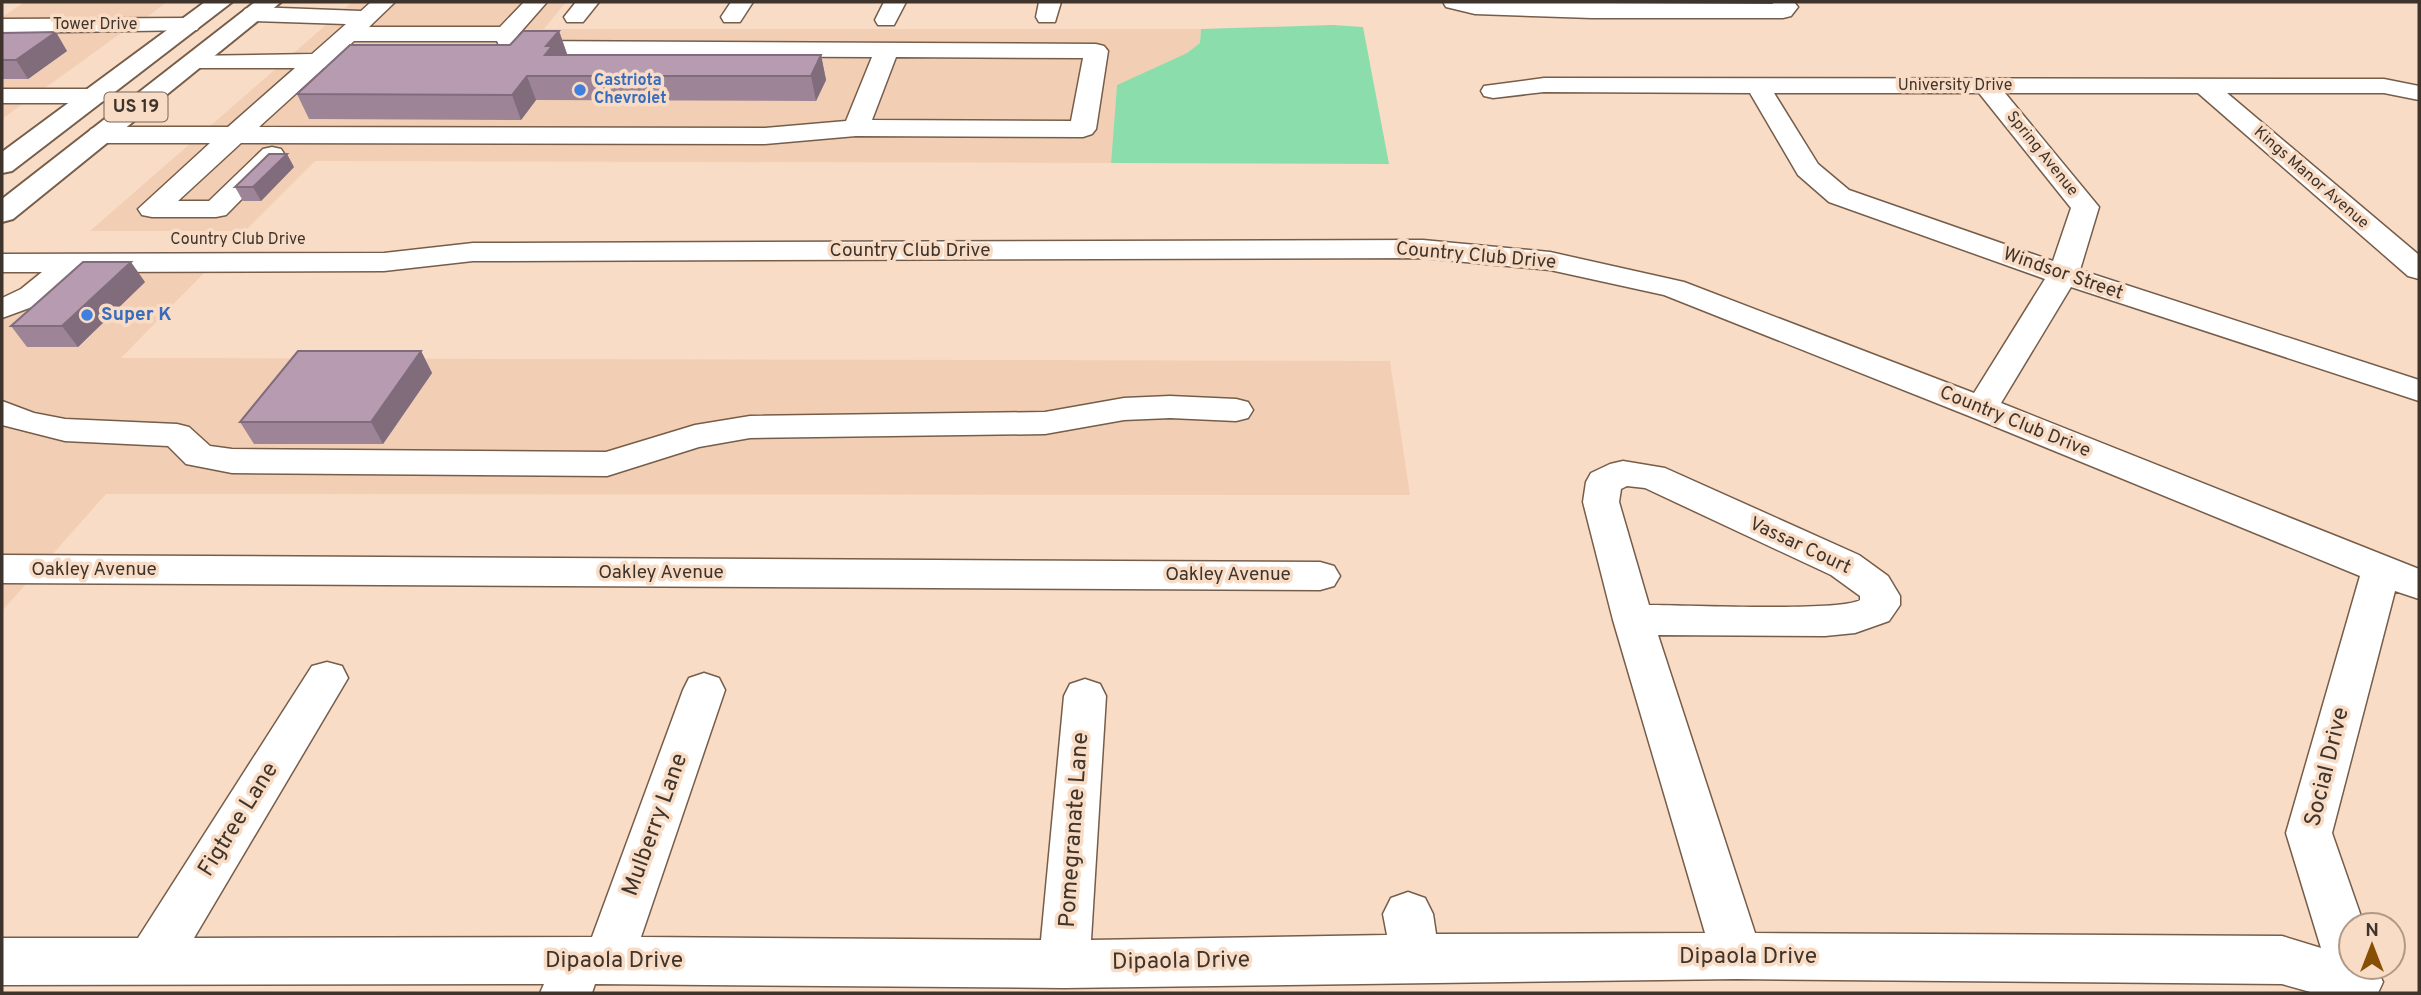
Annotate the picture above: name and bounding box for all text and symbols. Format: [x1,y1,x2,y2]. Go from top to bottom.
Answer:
street label: Tower Drive [53,15,137,35]
place label: Castriota Chevrolet [594,71,666,109]
street label: University Drive [1898,76,2012,96]
marker: Castriota Chevrolet [572,82,588,98]
road number: US 19 [104,92,168,122]
street label: Spring Avenue [2002,107,2082,201]
street label: Kings Manor Avenue [2249,123,2373,233]
street label: Country Club Drive [170,230,306,250]
street label: Country Club Drive [1395,237,1557,275]
street label: Country Club Drive [830,239,990,263]
street label: Windsor Street [2000,242,2126,306]
place label: Super K [101,303,172,327]
marker: Super K [79,307,95,323]
street label: Country Club Drive [1936,381,2094,463]
street label: Vassar Court [1745,512,1855,580]
street label: Oakley Avenue [31,558,157,582]
street label: Oakley Avenue [598,561,724,585]
street label: Oakley Avenue [1165,563,1291,587]
street label: Social Drive [2299,704,2357,830]
street label: Pomegranate Lane [1054,731,1096,929]
street label: Mulberry Lane [617,750,695,900]
street label: Figtree Lane [192,757,286,883]
north arrow [2337,911,2407,981]
text: N [2365,919,2379,943]
street label: Dipaola Drive [1679,943,1817,972]
street label: Dipaola Drive [1112,946,1250,978]
street label: Dipaola Drive [545,947,683,976]

